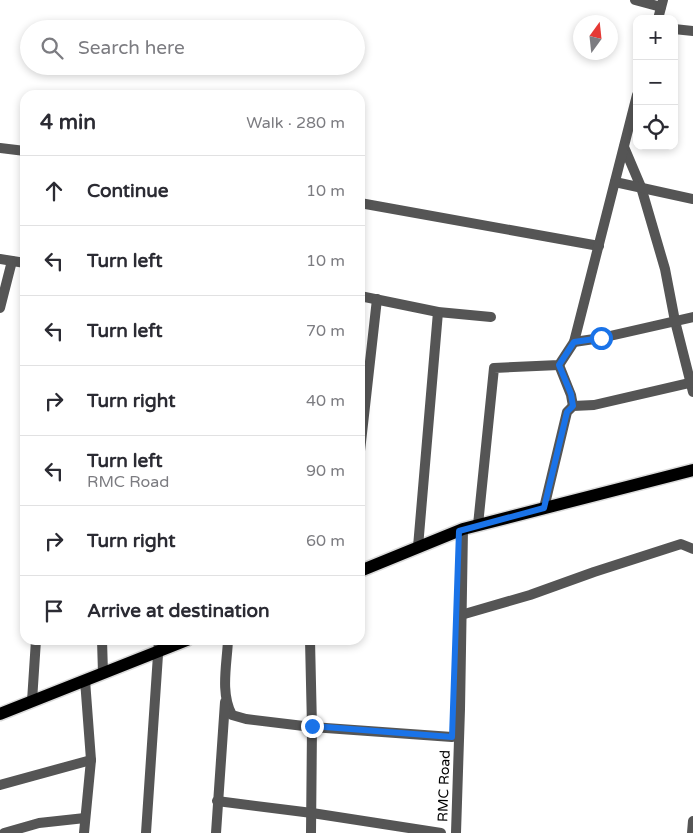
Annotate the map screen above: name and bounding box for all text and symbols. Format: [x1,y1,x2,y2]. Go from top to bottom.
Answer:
north arrow [573,15,618,60]
map controls [633,15,678,150]
button: + [633,15,678,60]
search box [20,20,365,75]
icon: search [38,34,66,62]
text: Search here [78,37,185,59]
button: − [633,60,678,105]
button: locate [633,105,678,150]
text: 4 min [40,110,96,135]
text: Walk · 280 m [246,113,345,133]
icon: ahead [40,177,68,205]
text: Continue [87,180,169,202]
text: 10 m [306,181,345,201]
icon: left [40,247,68,275]
text: Turn left [87,250,163,272]
text: 10 m [306,251,345,271]
icon: left [40,317,68,345]
text: Turn left [87,320,163,342]
text: 70 m [306,321,345,341]
route start [590,327,613,350]
icon: right [40,387,68,415]
text: Turn right [87,390,175,412]
text: 40 m [306,391,345,411]
text: Turn left [87,450,163,472]
icon: left [40,457,68,485]
text: 90 m [306,461,345,481]
text: RMC Road [87,472,169,492]
icon: right [40,527,68,555]
text: Turn right [87,530,175,552]
text: 60 m [306,531,345,551]
icon: arrive [40,597,68,625]
text: Arrive at destination [87,600,270,622]
route end [301,715,324,738]
street label: RMC Road [434,750,454,822]

